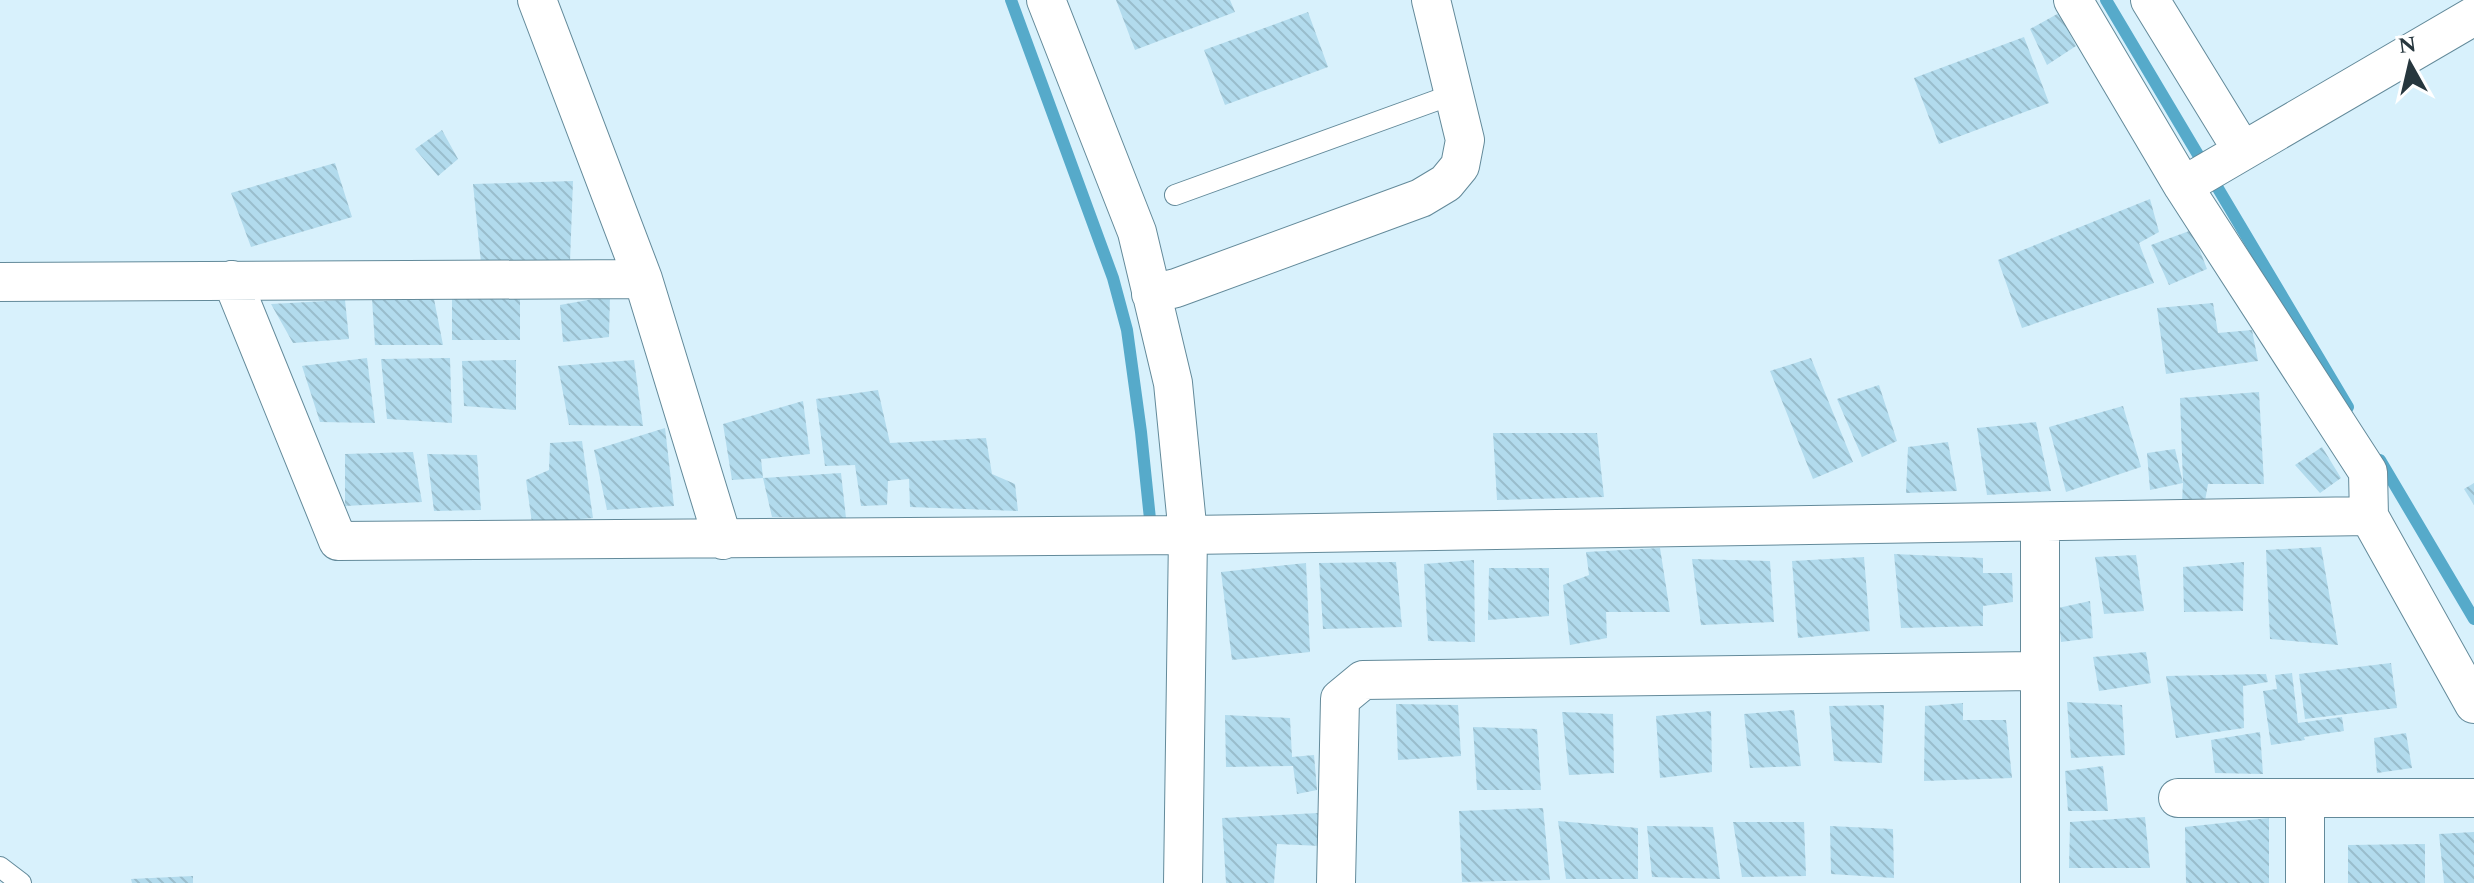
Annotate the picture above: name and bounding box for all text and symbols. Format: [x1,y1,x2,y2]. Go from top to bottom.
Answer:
north arrow [2370,24,2450,104]
text: N [2396,28,2419,63]

